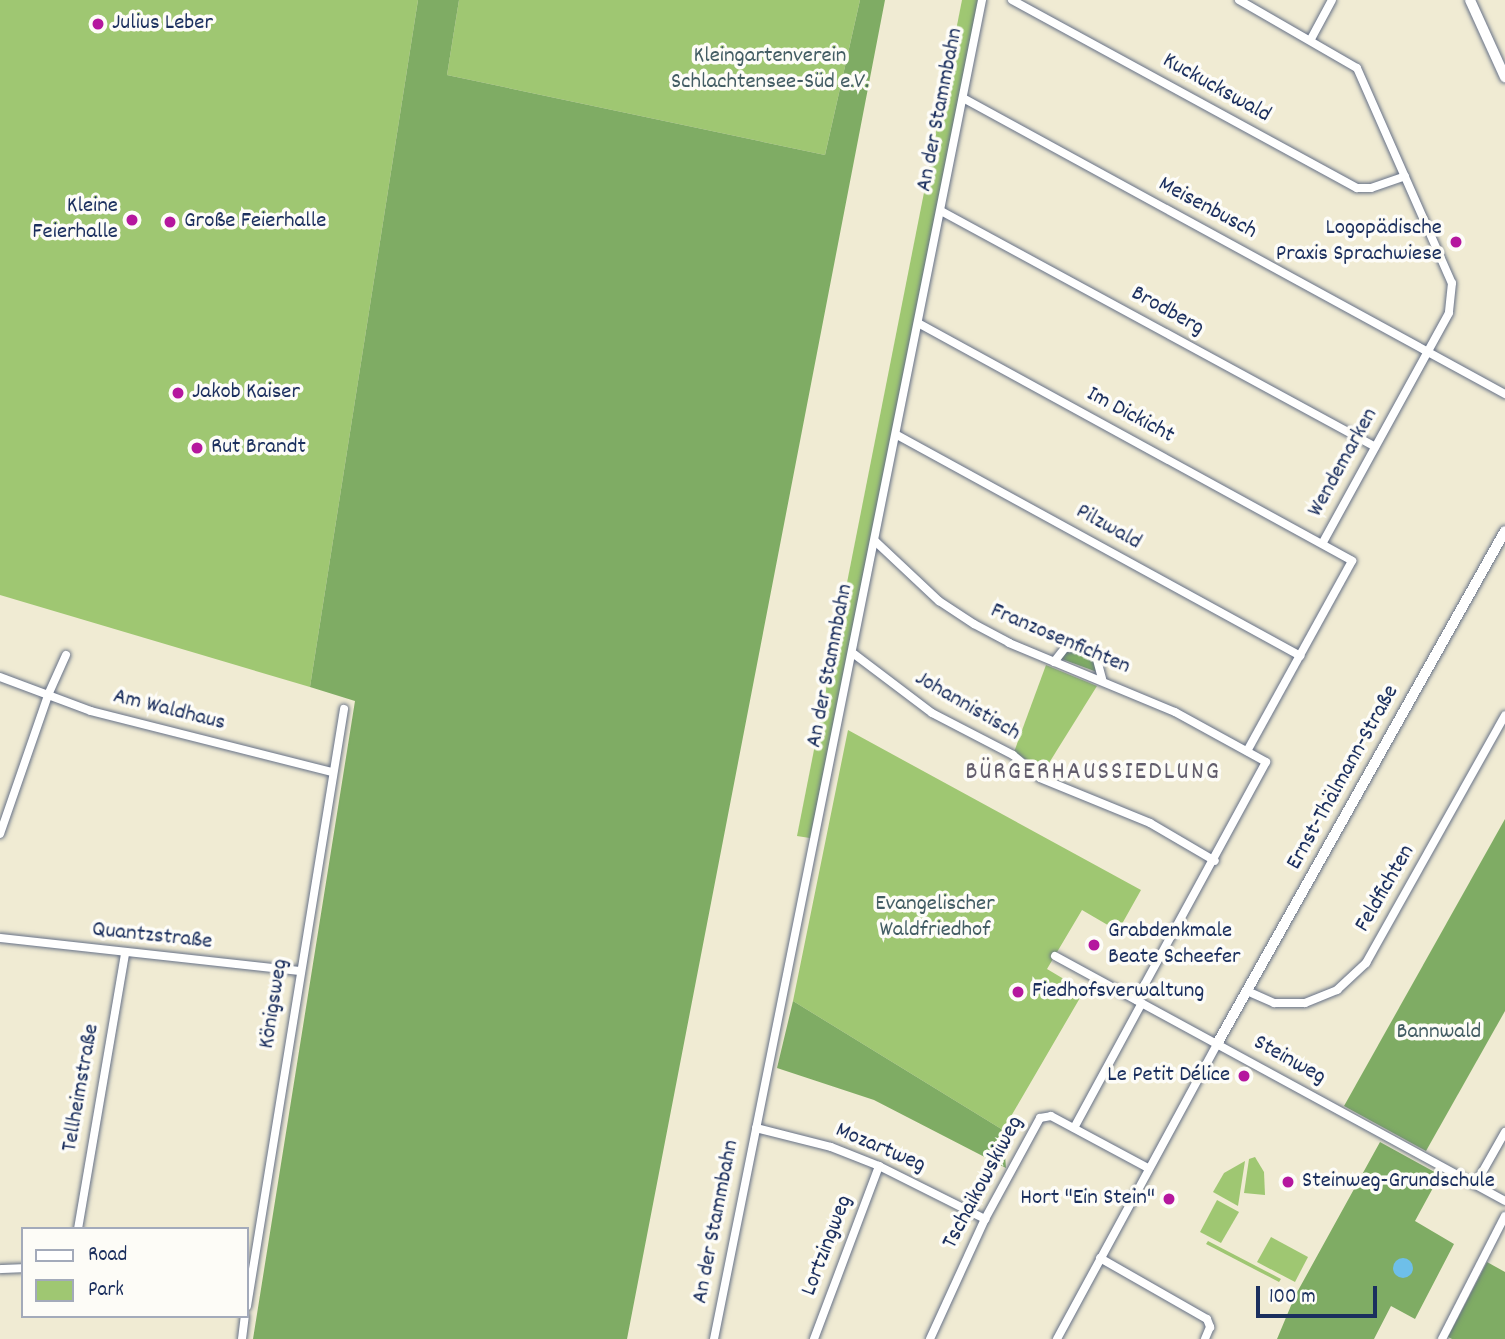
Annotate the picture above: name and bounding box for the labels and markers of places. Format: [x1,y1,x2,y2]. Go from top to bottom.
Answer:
place label: Julius Leber [112,10,213,38]
marker: Julius Leber [90,16,106,32]
place label: Kleine Feierhalle [32,193,118,247]
place label: Große Feierhalle [184,208,326,236]
marker: Kleine Feierhalle [124,212,140,228]
marker: Große Feierhalle [162,214,178,230]
place label: Logopädische Praxis Sprachwiese [1276,215,1442,269]
marker: Logopädische Praxis Sprachwiese [1448,234,1464,250]
place label: Jakob Kaiser [192,379,300,407]
marker: Jakob Kaiser [170,385,186,401]
place label: Rut Brandt [211,434,306,462]
marker: Rut Brandt [189,440,205,456]
place label: Grabdenkmale Beate Scheefer [1108,918,1241,972]
marker: Grabdenkmale Beate Scheefer [1086,937,1102,953]
place label: Fiedhofsverwaltung [1032,978,1204,1006]
marker: Fiedhofsverwaltung [1010,984,1026,1000]
place label: Le Petit Délice [1107,1062,1230,1090]
marker: Le Petit Délice [1236,1068,1252,1084]
place label: Steinweg-Grundschule [1302,1168,1495,1196]
marker: Steinweg-Grundschule [1280,1174,1296,1190]
place label: Hort "Ein Stein" [1020,1185,1155,1213]
marker: Hort "Ein Stein" [1161,1191,1177,1207]

